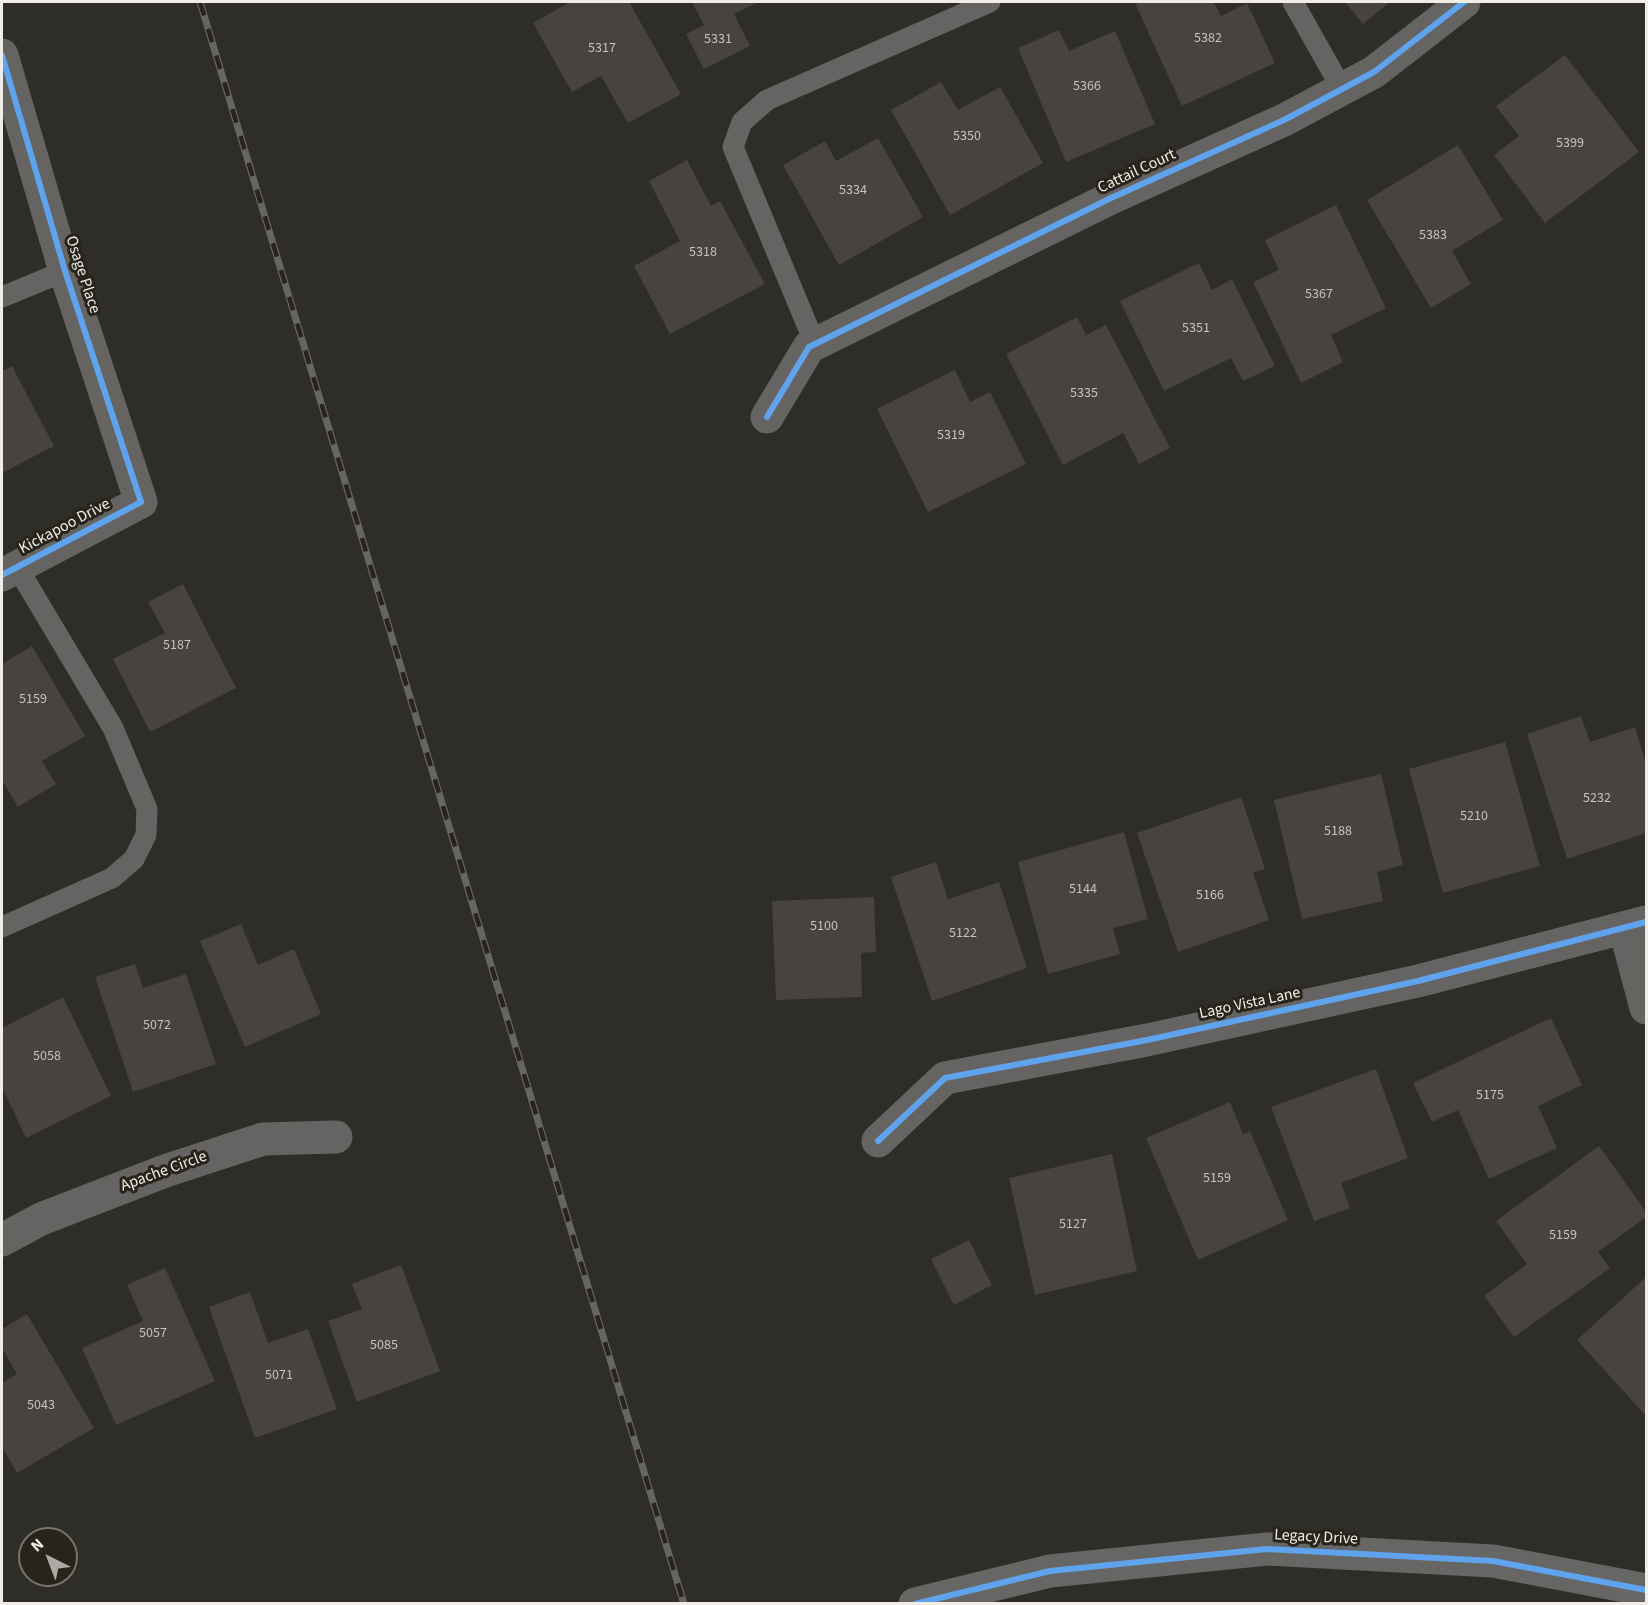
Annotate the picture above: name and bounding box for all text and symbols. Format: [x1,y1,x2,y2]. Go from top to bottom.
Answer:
house number: 5382 [1194,31,1222,47]
house number: 5331 [704,32,732,48]
house number: 5317 [588,41,616,57]
house number: 5366 [1073,79,1101,95]
house number: 5350 [953,129,981,145]
house number: 5399 [1556,136,1584,152]
street label: Cattail Court [1095,146,1179,198]
house number: 5334 [839,183,867,199]
house number: 5383 [1419,228,1447,244]
street label: Osage Place [60,234,104,316]
house number: 5318 [689,245,717,261]
house number: 5367 [1305,287,1333,303]
house number: 5351 [1182,321,1210,337]
house number: 5335 [1070,386,1098,402]
house number: 5319 [937,428,965,444]
street label: Kickapoo Drive [16,495,114,559]
house number: 5187 [163,638,191,654]
house number: 5159 [19,692,47,708]
house number: 5232 [1583,791,1611,807]
house number: 5210 [1460,809,1488,825]
house number: 5188 [1324,824,1352,840]
house number: 5144 [1069,882,1097,898]
house number: 5166 [1196,888,1224,904]
house number: 5100 [810,919,838,935]
house number: 5122 [949,926,977,942]
street label: Lago Vista Lane [1198,984,1302,1024]
house number: 5072 [143,1018,171,1034]
house number: 5058 [33,1049,61,1065]
house number: 5175 [1476,1088,1504,1104]
street label: Apache Circle [118,1148,210,1196]
house number: 5159 [1203,1171,1231,1187]
house number: 5127 [1059,1217,1087,1233]
house number: 5159 [1549,1228,1577,1244]
house number: 5057 [139,1326,167,1342]
house number: 5085 [370,1338,398,1354]
house number: 5071 [265,1368,293,1384]
house number: 5043 [27,1398,55,1414]
street label: Legacy Drive [1274,1526,1358,1550]
north arrow [18,1527,78,1587]
text: N [26,1533,49,1557]

